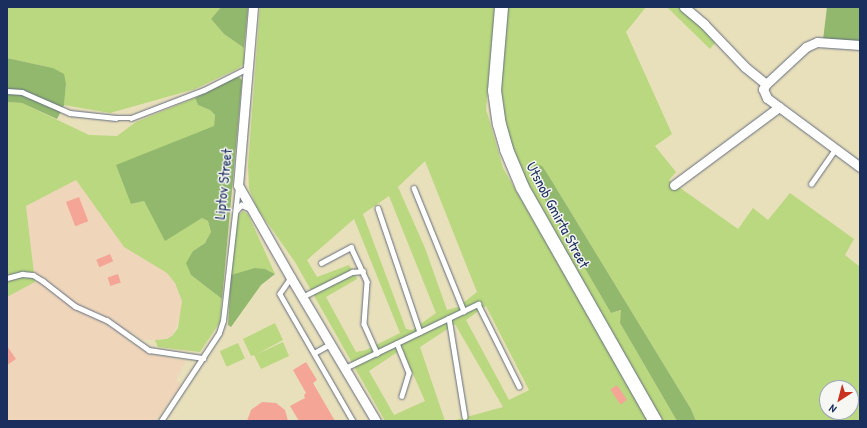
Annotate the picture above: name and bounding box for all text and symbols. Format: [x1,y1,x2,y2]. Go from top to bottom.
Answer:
street label: Liptov Street [210,148,236,220]
street label: Utsnob Gmirta Street [522,159,594,271]
north arrow [819,380,859,420]
text: N [826,402,839,416]

